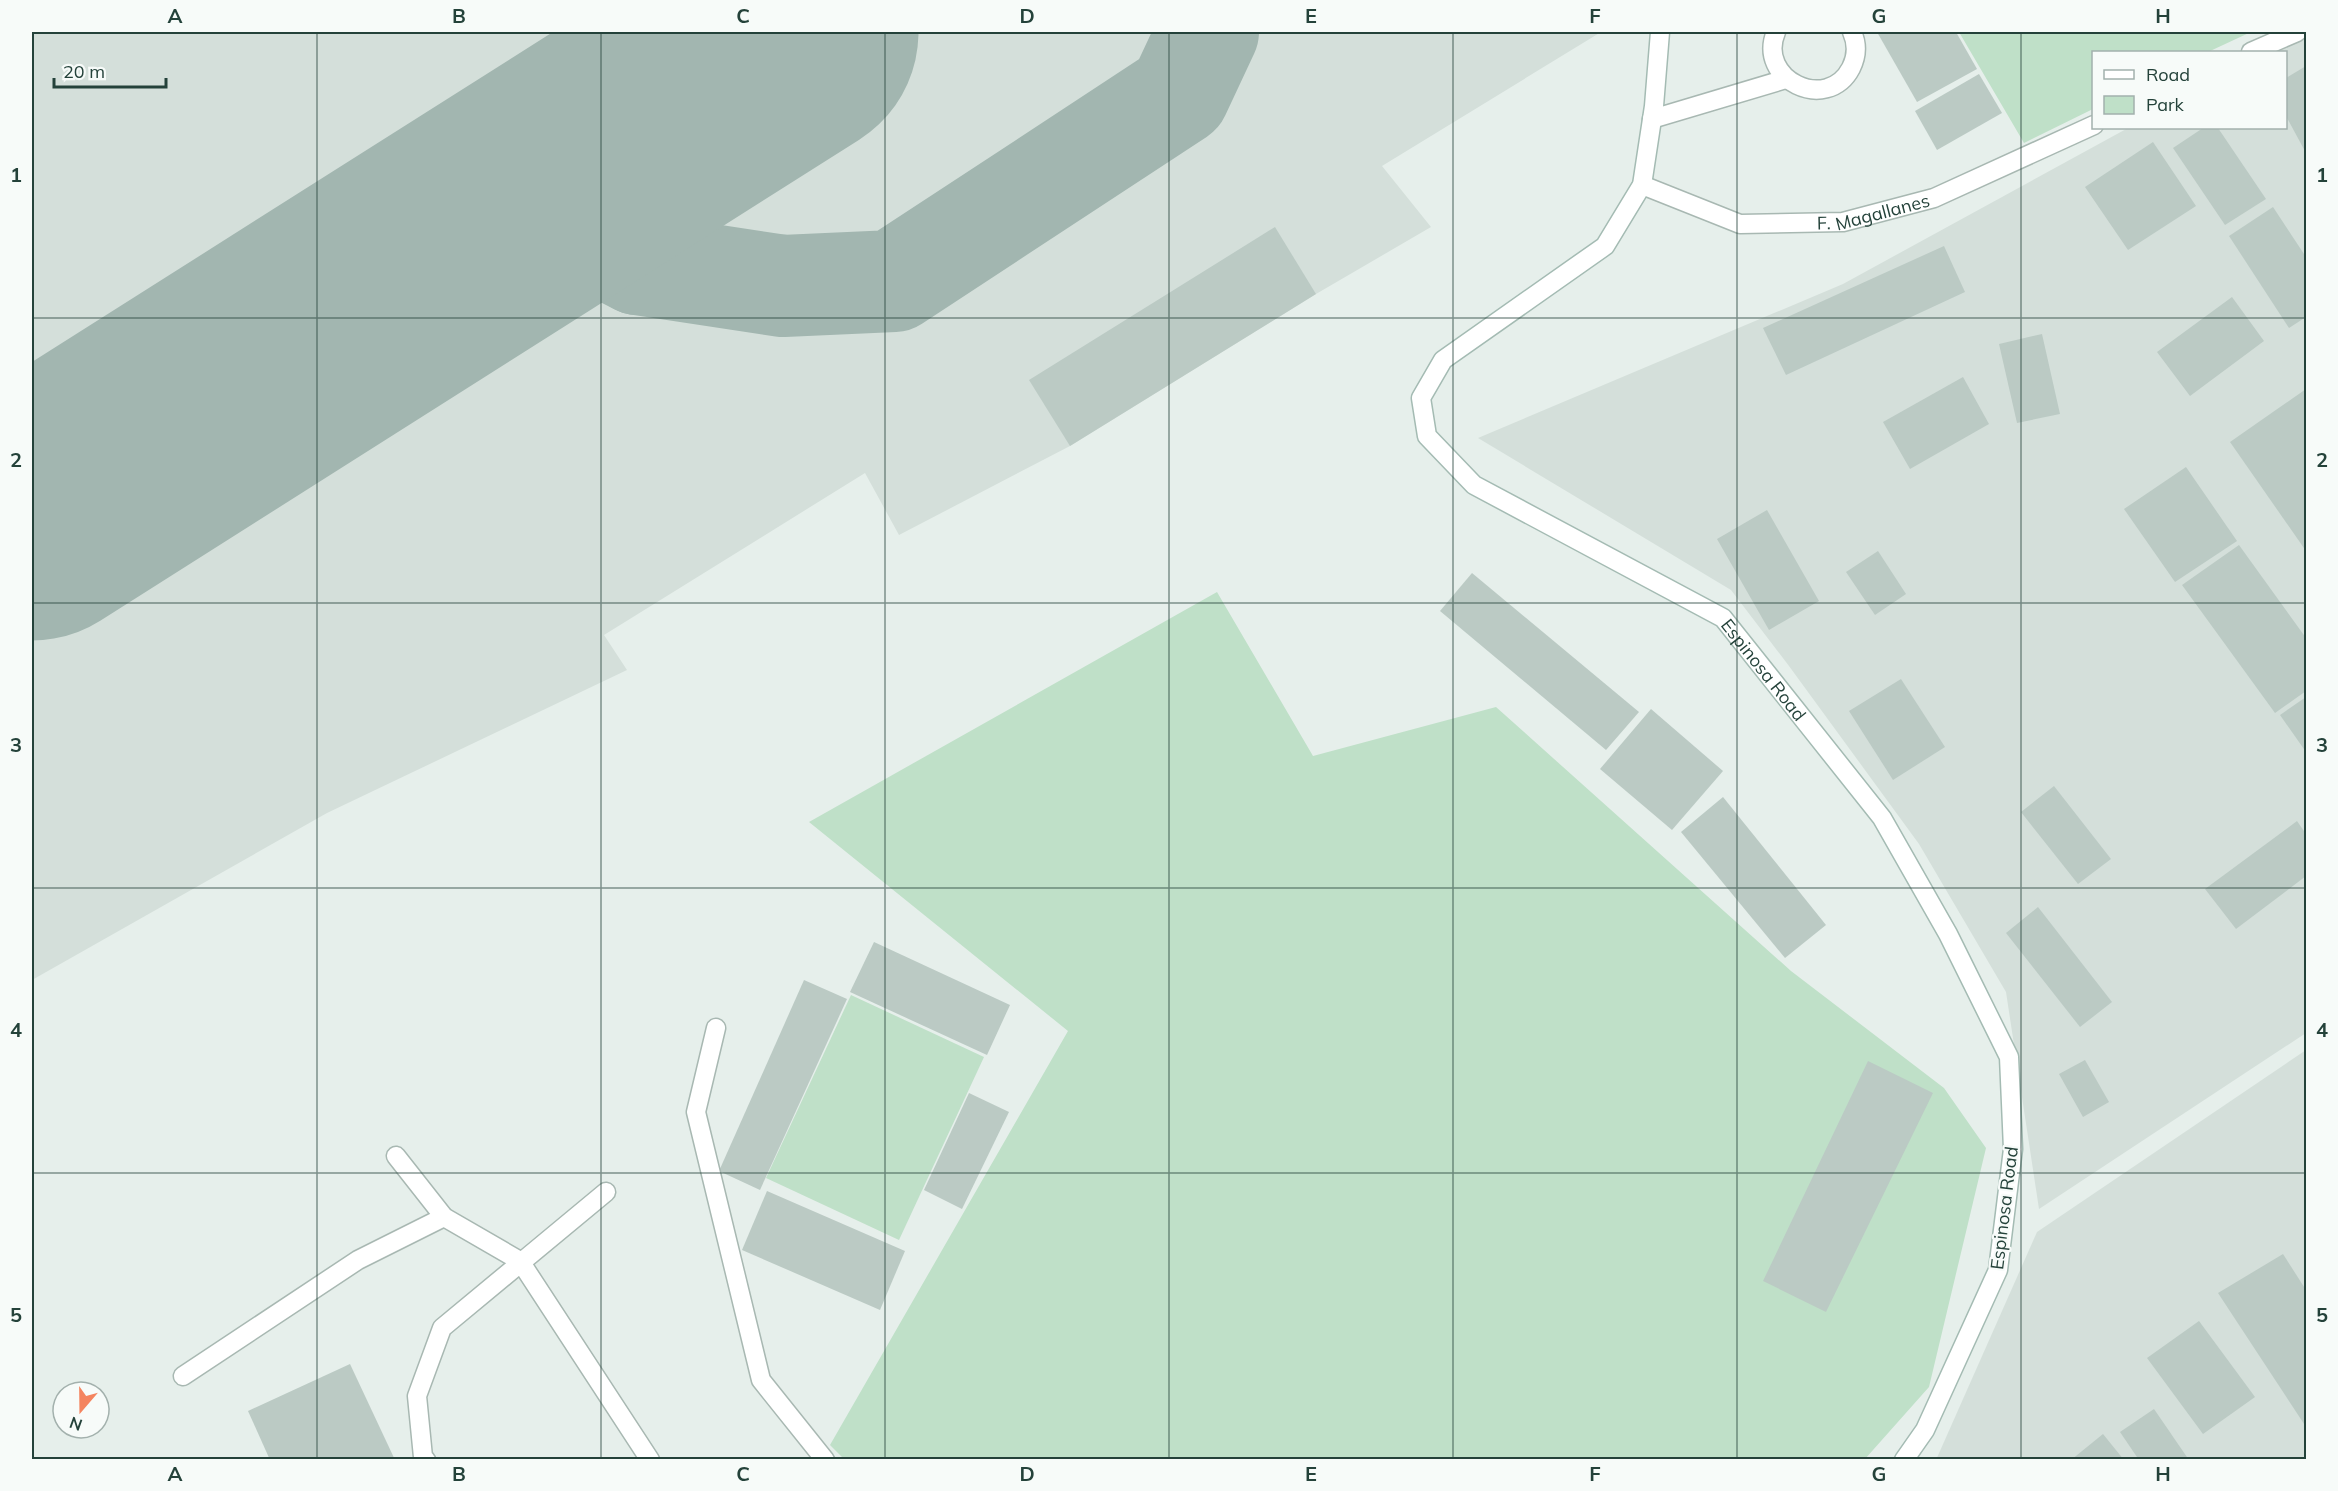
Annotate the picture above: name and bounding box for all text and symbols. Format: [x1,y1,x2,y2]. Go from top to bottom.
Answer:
text: A [168,3,183,28]
text: B [452,3,466,28]
text: C [736,3,750,28]
text: D [1019,3,1035,28]
text: E [1305,3,1317,28]
text: F [1589,3,1601,28]
text: G [1872,3,1886,28]
text: H [2155,3,2171,28]
scale bar [54,51,166,89]
legend [2092,51,2287,129]
text: 20 m [63,60,105,83]
text: Road [2146,63,2190,86]
text: Park [2146,93,2185,116]
text: 1 [10,162,22,187]
text: 1 [2316,162,2328,187]
street label: F. Magallanes [1817,188,1932,235]
text: 2 [10,447,22,472]
text: 2 [2316,447,2328,472]
street label: Espinosa Road [1716,614,1812,725]
text: 3 [10,732,22,757]
text: 3 [2316,732,2328,757]
text: 4 [10,1017,22,1042]
text: 4 [2316,1017,2328,1042]
street label: Espinosa Road [1985,1145,2023,1271]
text: 5 [10,1302,22,1327]
text: 5 [2316,1302,2328,1327]
north arrow [51,1380,111,1440]
text: N [67,1413,85,1436]
text: A [168,1461,183,1486]
text: B [452,1461,466,1486]
text: C [736,1461,750,1486]
text: D [1019,1461,1035,1486]
text: E [1305,1461,1317,1486]
text: F [1589,1461,1601,1486]
text: G [1872,1461,1886,1486]
text: H [2155,1461,2171,1486]

